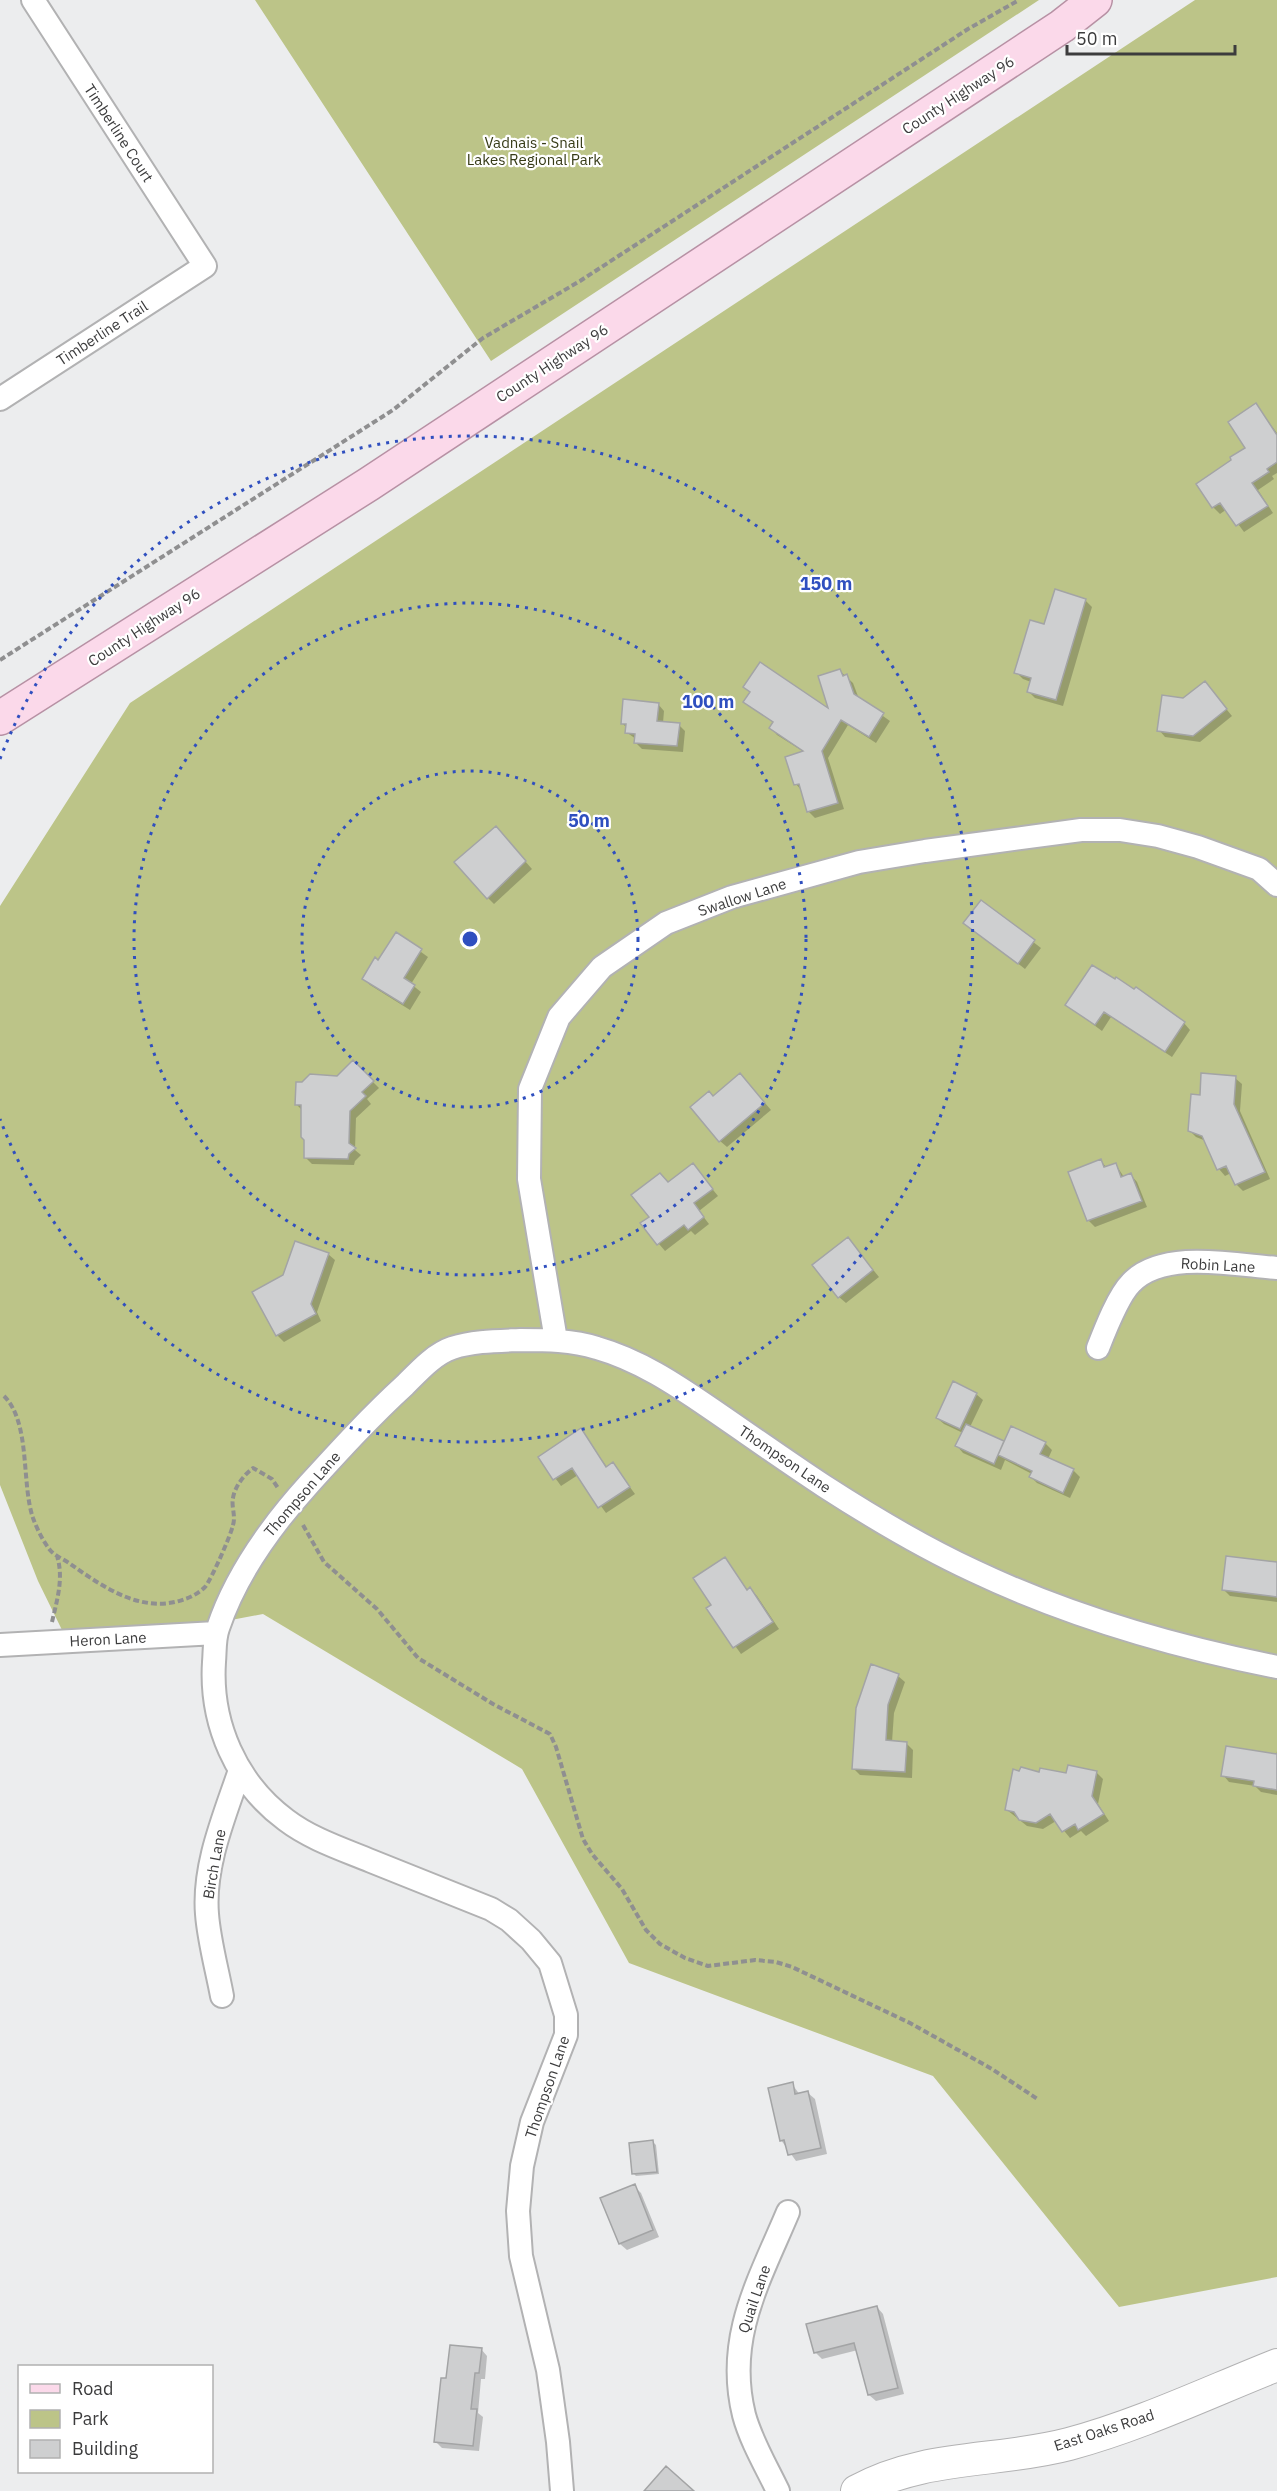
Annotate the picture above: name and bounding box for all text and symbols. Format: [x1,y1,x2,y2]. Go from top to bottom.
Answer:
scale bar [1067,18,1235,56]
text: 50 m [1076,27,1118,50]
street label: County Highway 96 [898,52,1018,138]
street label: Timberline Court [80,80,158,186]
park label: Vadnais - Snail Lakes Regional Park [467,133,601,169]
street label: Timberline Trail [53,296,151,370]
street label: County Highway 96 [492,320,612,406]
text: 150 m [800,572,852,595]
street label: County Highway 96 [84,584,204,670]
text: 100 m [682,690,734,713]
text: 50 m [568,809,610,832]
street label: Swallow Lane [695,874,789,920]
centre of rings [460,929,480,949]
street label: Robin Lane [1180,1254,1256,1276]
street label: Thompson Lane [735,1421,835,1497]
street label: Thompson Lane [260,1447,344,1541]
street label: Heron Lane [69,1627,147,1651]
street label: Birch Lane [198,1827,230,1901]
street label: Thompson Lane [521,2033,573,2141]
street label: Quail Lane [733,2262,775,2336]
legend [18,2365,213,2473]
text: Road [72,2377,113,2400]
street label: East Oaks Road [1051,2405,1157,2455]
text: Park [72,2407,109,2430]
text: Building [72,2437,139,2460]

